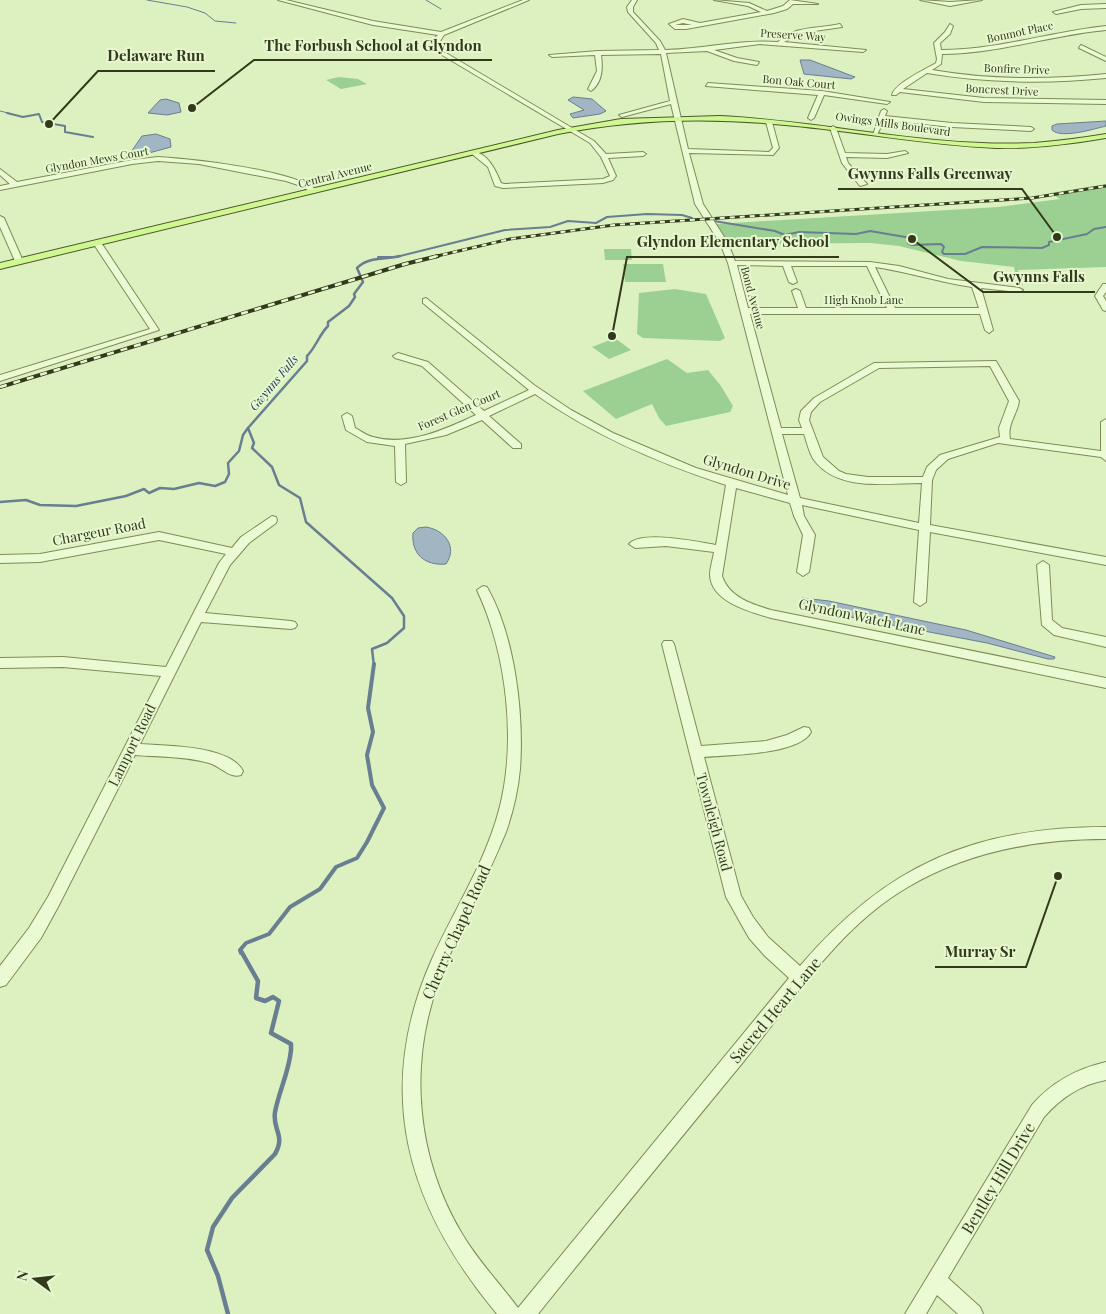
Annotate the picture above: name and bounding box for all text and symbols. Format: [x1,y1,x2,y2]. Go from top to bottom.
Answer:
street label: Bonmot Place [985,17,1055,46]
street label: Preserve Way [760,25,827,44]
callout: The Forbush School at Glyndon [254,30,492,60]
text: The Forbush School at Glyndon [264,35,482,55]
callout: Delaware Run [98,41,215,71]
text: Delaware Run [107,45,205,65]
street label: Bonfire Drive [984,60,1051,77]
street label: Bon Oak Court [762,71,836,92]
street label: Boncrest Drive [965,80,1039,99]
street label: Owings Mills Boulevard [835,108,952,139]
street label: Glyndon Mews Court [44,143,150,176]
street label: Central Avenue [296,158,374,191]
callout: Gwynns Falls Greenway [838,159,1022,189]
text: Gwynns Falls Greenway [848,163,1012,183]
callout: Glyndon Elementary School [627,227,839,257]
text: Glyndon Elementary School [637,231,829,251]
callout: Gwynns Falls [983,262,1095,292]
street label: Bond Avenue [738,265,769,331]
text: Gwynns Falls [993,266,1085,286]
street label: High Knob Lane [824,292,904,307]
water label: Gwynns Falls [245,351,301,413]
street label: Forest Glen Court [415,385,502,434]
street label: Glyndon Drive [701,449,793,494]
street label: Chargeur Road [51,513,147,550]
street label: Glyndon Watch Lane [797,594,927,639]
street label: Lamport Road [103,700,160,789]
street label: Townleigh Road [692,771,737,873]
street label: Cherry Chapel Road [416,861,495,1002]
callout: Murray Sr [935,937,1026,967]
text: Murray Sr [944,941,1016,961]
street label: Sacred Heart Lane [724,952,825,1067]
street label: Bentley Hill Drive [956,1118,1039,1237]
north arrow [10,1254,60,1304]
text: N [11,1268,32,1283]

